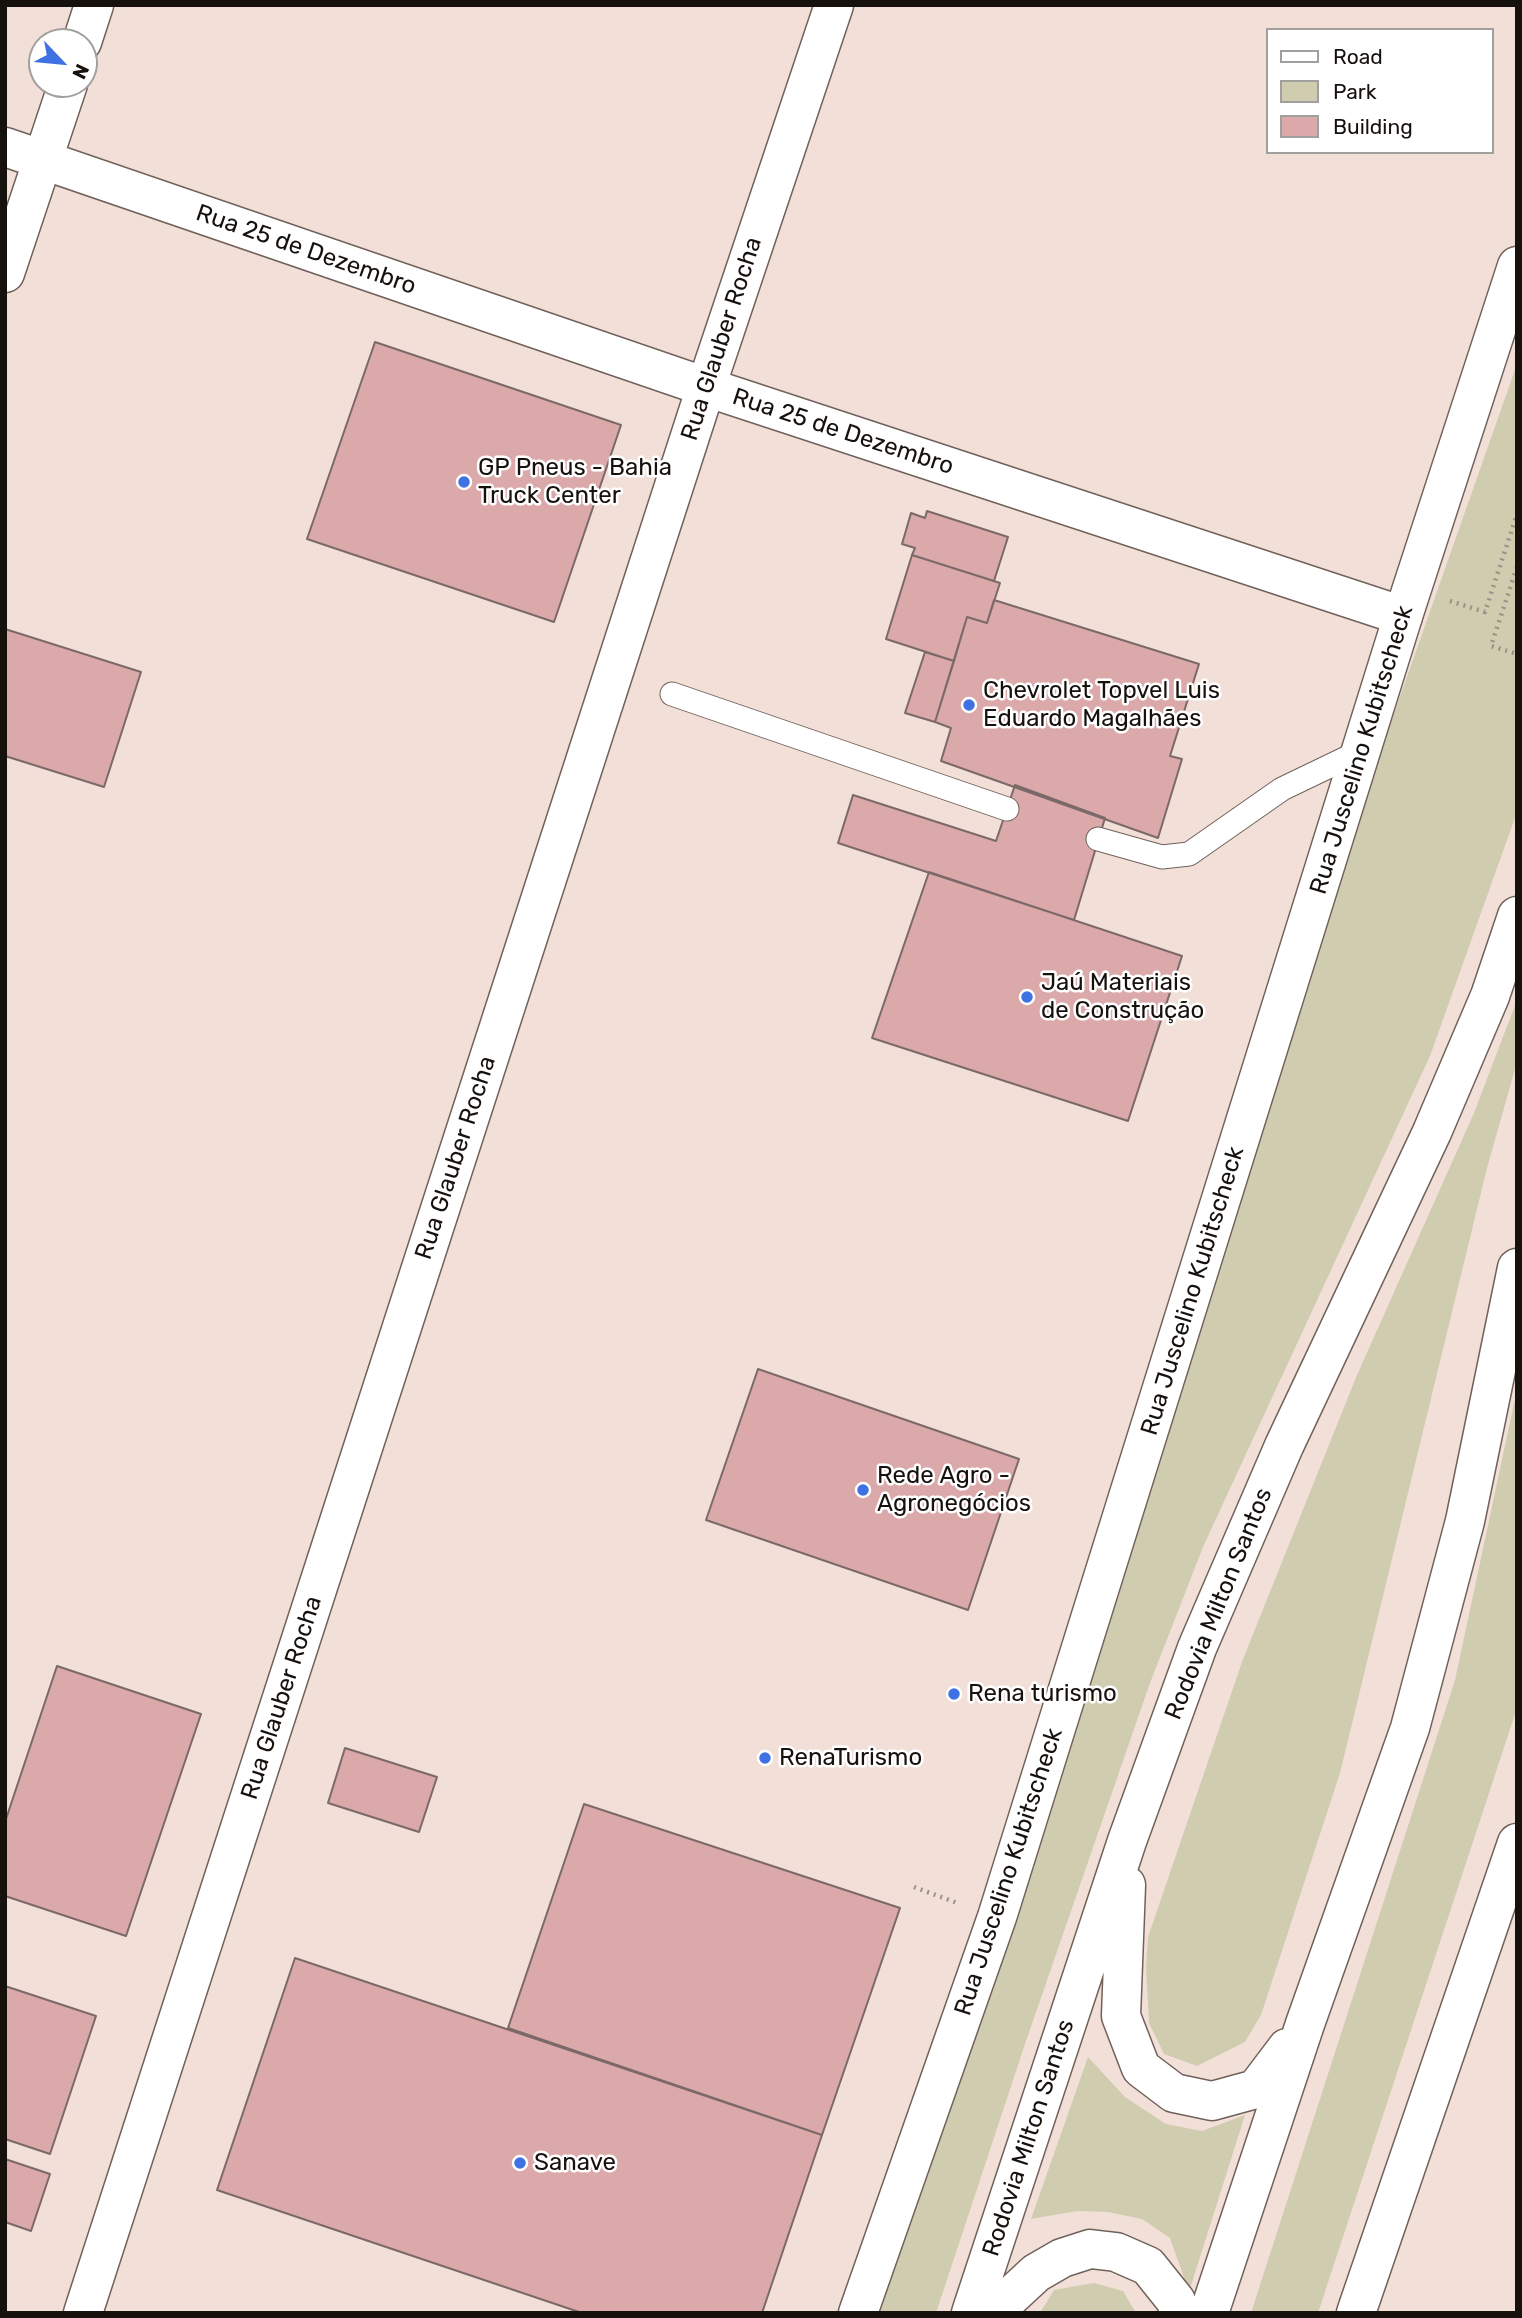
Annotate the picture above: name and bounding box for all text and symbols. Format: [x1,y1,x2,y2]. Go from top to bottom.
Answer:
north arrow [28,28,98,98]
legend [1266,28,1494,154]
text: Road [1333,44,1383,69]
text: N [67,60,94,83]
text: Park [1333,79,1377,104]
text: Building [1333,114,1413,139]
street label: Rua 25 de Dezembro [192,199,420,301]
street label: Rua Glauber Rocha [675,234,769,444]
street label: Rua 25 de Dezembro [729,383,957,481]
place label: GP Pneus - Bahia Truck Center [478,454,672,510]
marker: GP Pneus - Bahia Truck Center [456,474,472,490]
street label: Rua Juscelino Kubitscheck [1304,602,1420,898]
place label: Chevrolet Topvel Luis Eduardo Magalhães [983,677,1220,733]
marker: Chevrolet Topvel Luis Eduardo Magalhães [961,697,977,713]
place label: Jaú Materiais de Construção [1041,969,1204,1025]
marker: Jaú Materiais de Construção [1019,989,1035,1005]
street label: Rua Glauber Rocha [409,1053,503,1263]
street label: Rua Juscelino Kubitscheck [1135,1143,1251,1439]
place label: Rede Agro - Agronegócios [877,1462,1031,1518]
marker: Rede Agro - Agronegócios [855,1482,871,1498]
street label: Rodovia Milton Santos [1159,1484,1279,1724]
street label: Rua Glauber Rocha [235,1593,329,1803]
place label: Rena turismo [968,1680,1117,1708]
marker: Rena turismo [946,1686,962,1702]
street label: Rua Juscelino Kubitscheck [949,1725,1069,2019]
place label: RenaTurismo [779,1744,922,1772]
marker: RenaTurismo [757,1750,773,1766]
street label: Rodovia Milton Santos [977,2016,1081,2260]
place label: Sanave [534,2149,616,2177]
marker: Sanave [512,2155,528,2171]

